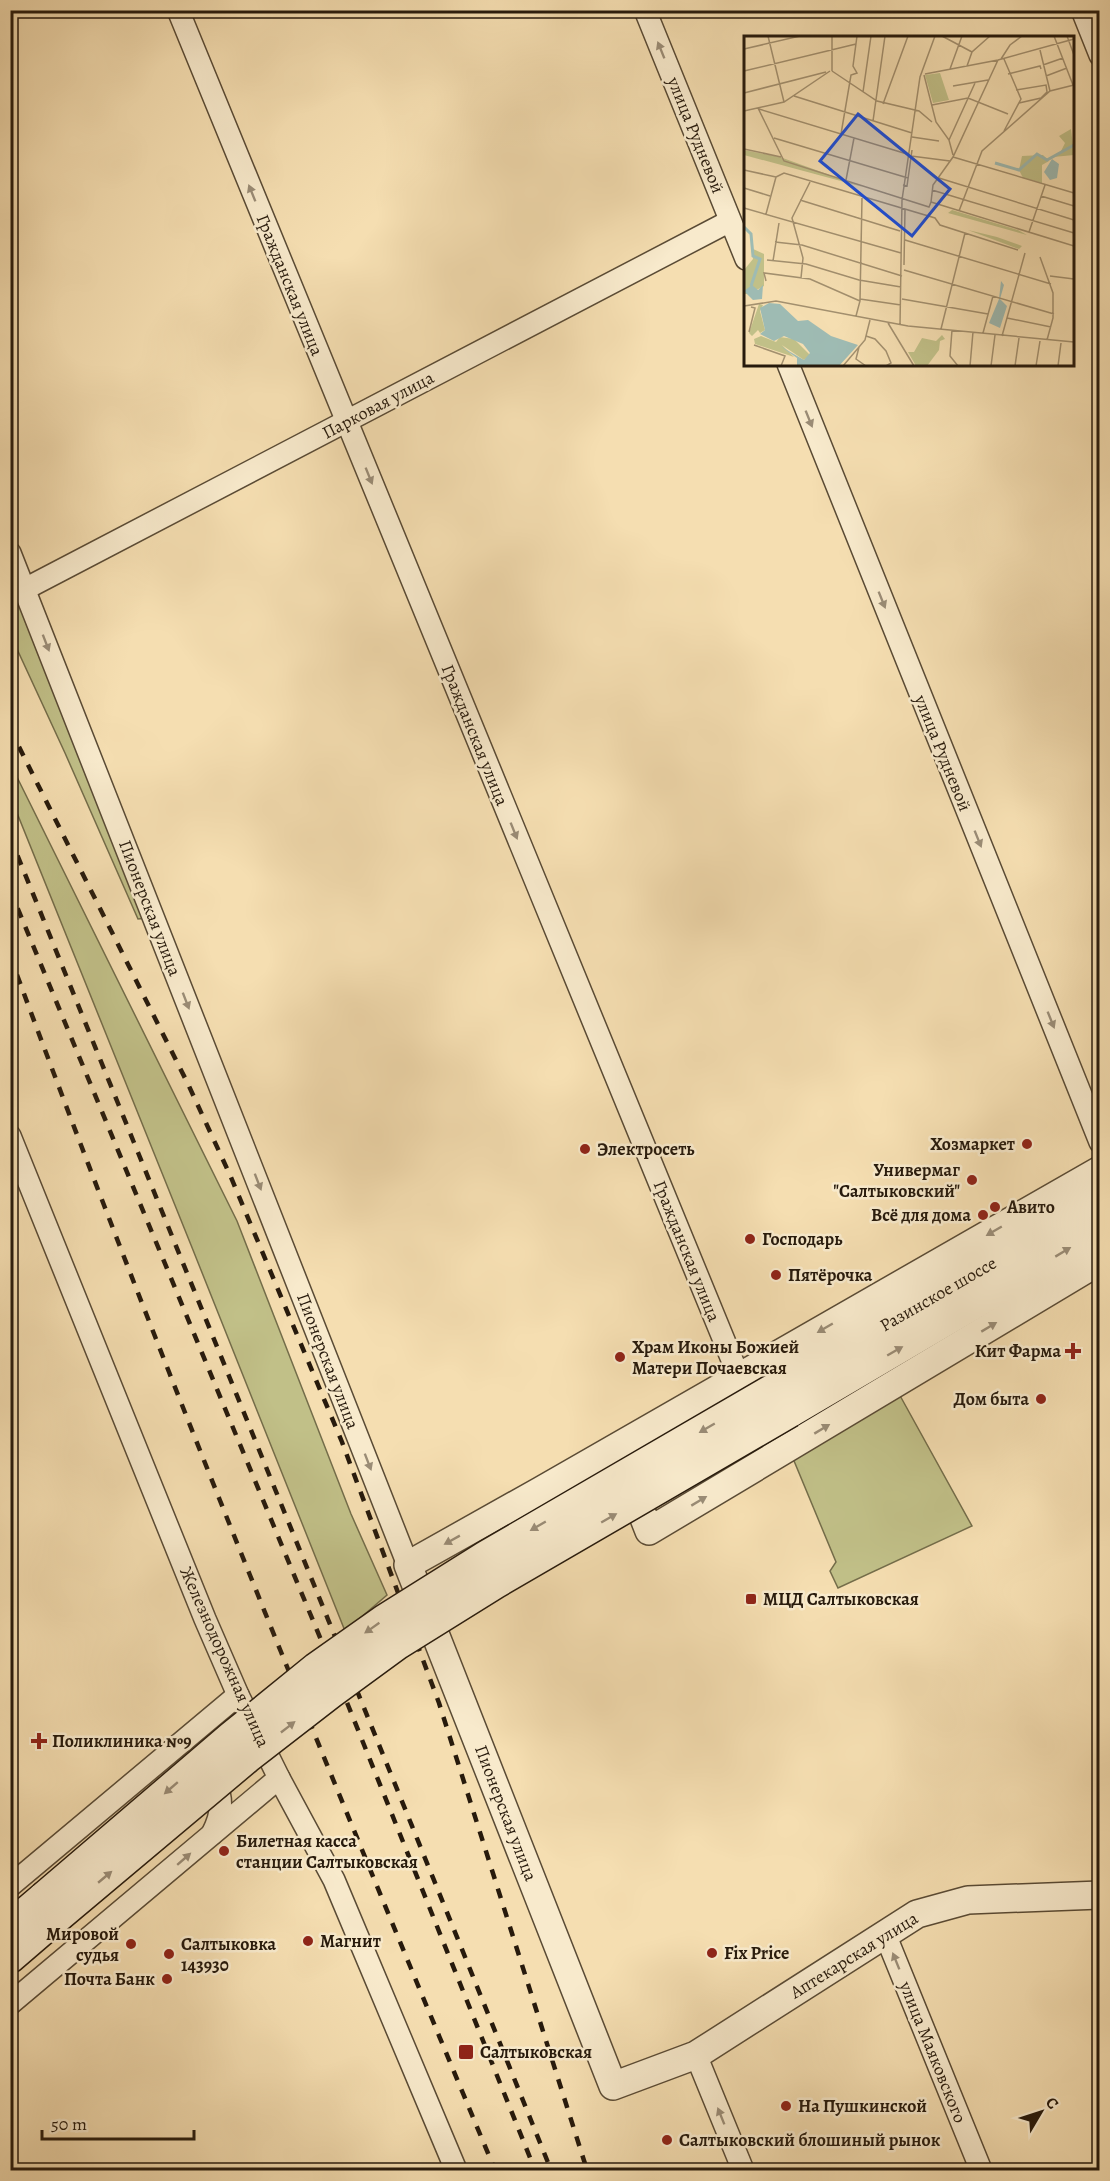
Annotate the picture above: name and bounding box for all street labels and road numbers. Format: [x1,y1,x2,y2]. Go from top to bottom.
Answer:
street label: улица Рудневой [661,72,730,197]
street label: Гражданская улица [251,211,330,360]
street label: Парковая улица [318,365,439,445]
street label: Гражданская улица [436,661,515,810]
street label: улица Рудневой [908,690,977,815]
street label: Пионерская улица [113,837,187,980]
street label: Гражданская улица [648,1177,727,1326]
street label: Разинское шоссе [875,1251,1001,1337]
street label: Пионерская улица [291,1290,365,1433]
street label: Железнодорожная улица [174,1563,276,1752]
street label: Пионерская улица [469,1742,543,1885]
street label: Аптекарская улица [785,1906,923,2005]
street label: улица Маяковского [893,1977,972,2126]

